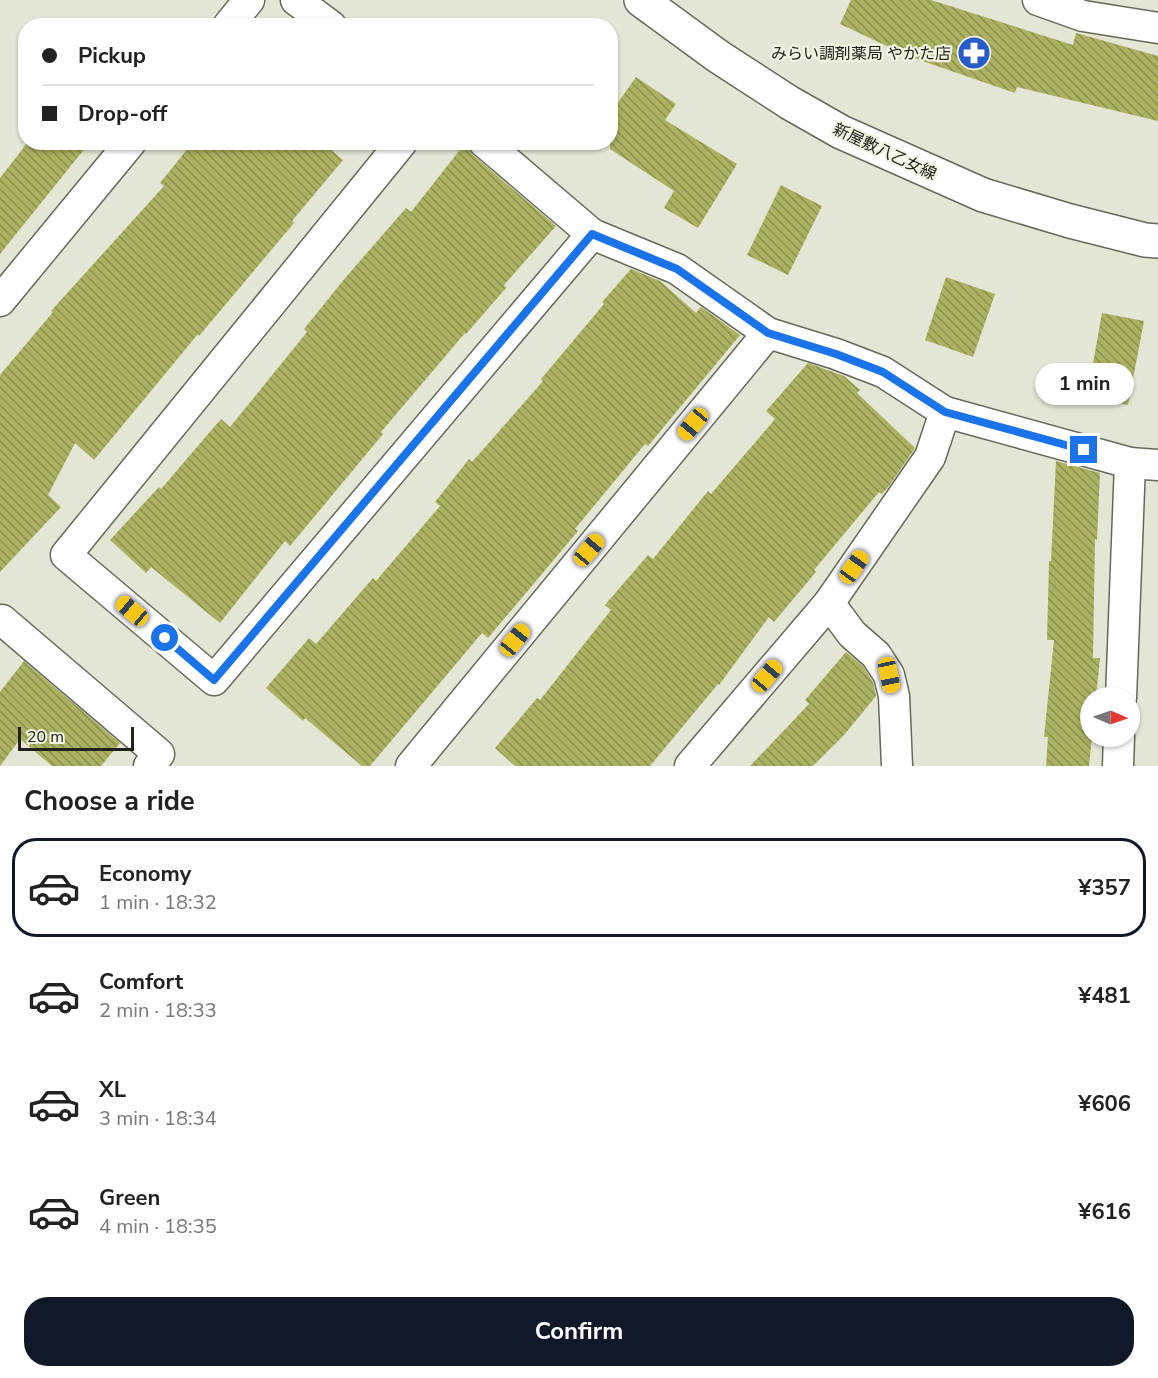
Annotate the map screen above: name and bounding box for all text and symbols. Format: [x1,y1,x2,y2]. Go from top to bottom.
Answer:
pharmacy icon: みらい調剤薬局 やかた店 [956,35,992,71]
text: Pickup [78,41,146,71]
place label: みらい調剤薬局 やかた店 [771,43,951,65]
text: Drop-off [78,99,167,129]
street label: 新屋敷八乙女線 [829,118,940,186]
callout: 1 min [1034,363,1134,405]
text: 1 min [1059,370,1110,397]
car [675,404,711,444]
route end [1070,436,1097,463]
car [571,530,607,570]
car [836,547,872,587]
car [112,593,152,629]
car [497,620,533,660]
route start [151,624,178,651]
car [749,656,785,696]
car [876,656,902,694]
north arrow [1080,687,1140,747]
map controls [1080,687,1140,747]
scale bar [18,724,134,752]
text: 20 m [27,726,64,748]
text: Choose a ride [24,783,195,820]
text: Economy [99,859,191,889]
icon: car [27,861,81,915]
text: ¥357 [1078,873,1131,903]
text: 1 min · 18:32 [99,889,217,916]
text: Comfort [99,967,183,997]
icon: car [27,969,81,1023]
text: ¥481 [1078,981,1131,1011]
text: 2 min · 18:33 [99,997,217,1024]
text: XL [99,1075,126,1105]
icon: car [27,1077,81,1131]
text: ¥606 [1078,1089,1131,1119]
text: 3 min · 18:34 [99,1105,217,1132]
text: Green [99,1183,160,1213]
icon: car [27,1185,81,1239]
text: ¥616 [1078,1197,1131,1227]
text: 4 min · 18:35 [99,1213,217,1240]
button: Confirm [24,1297,1134,1366]

